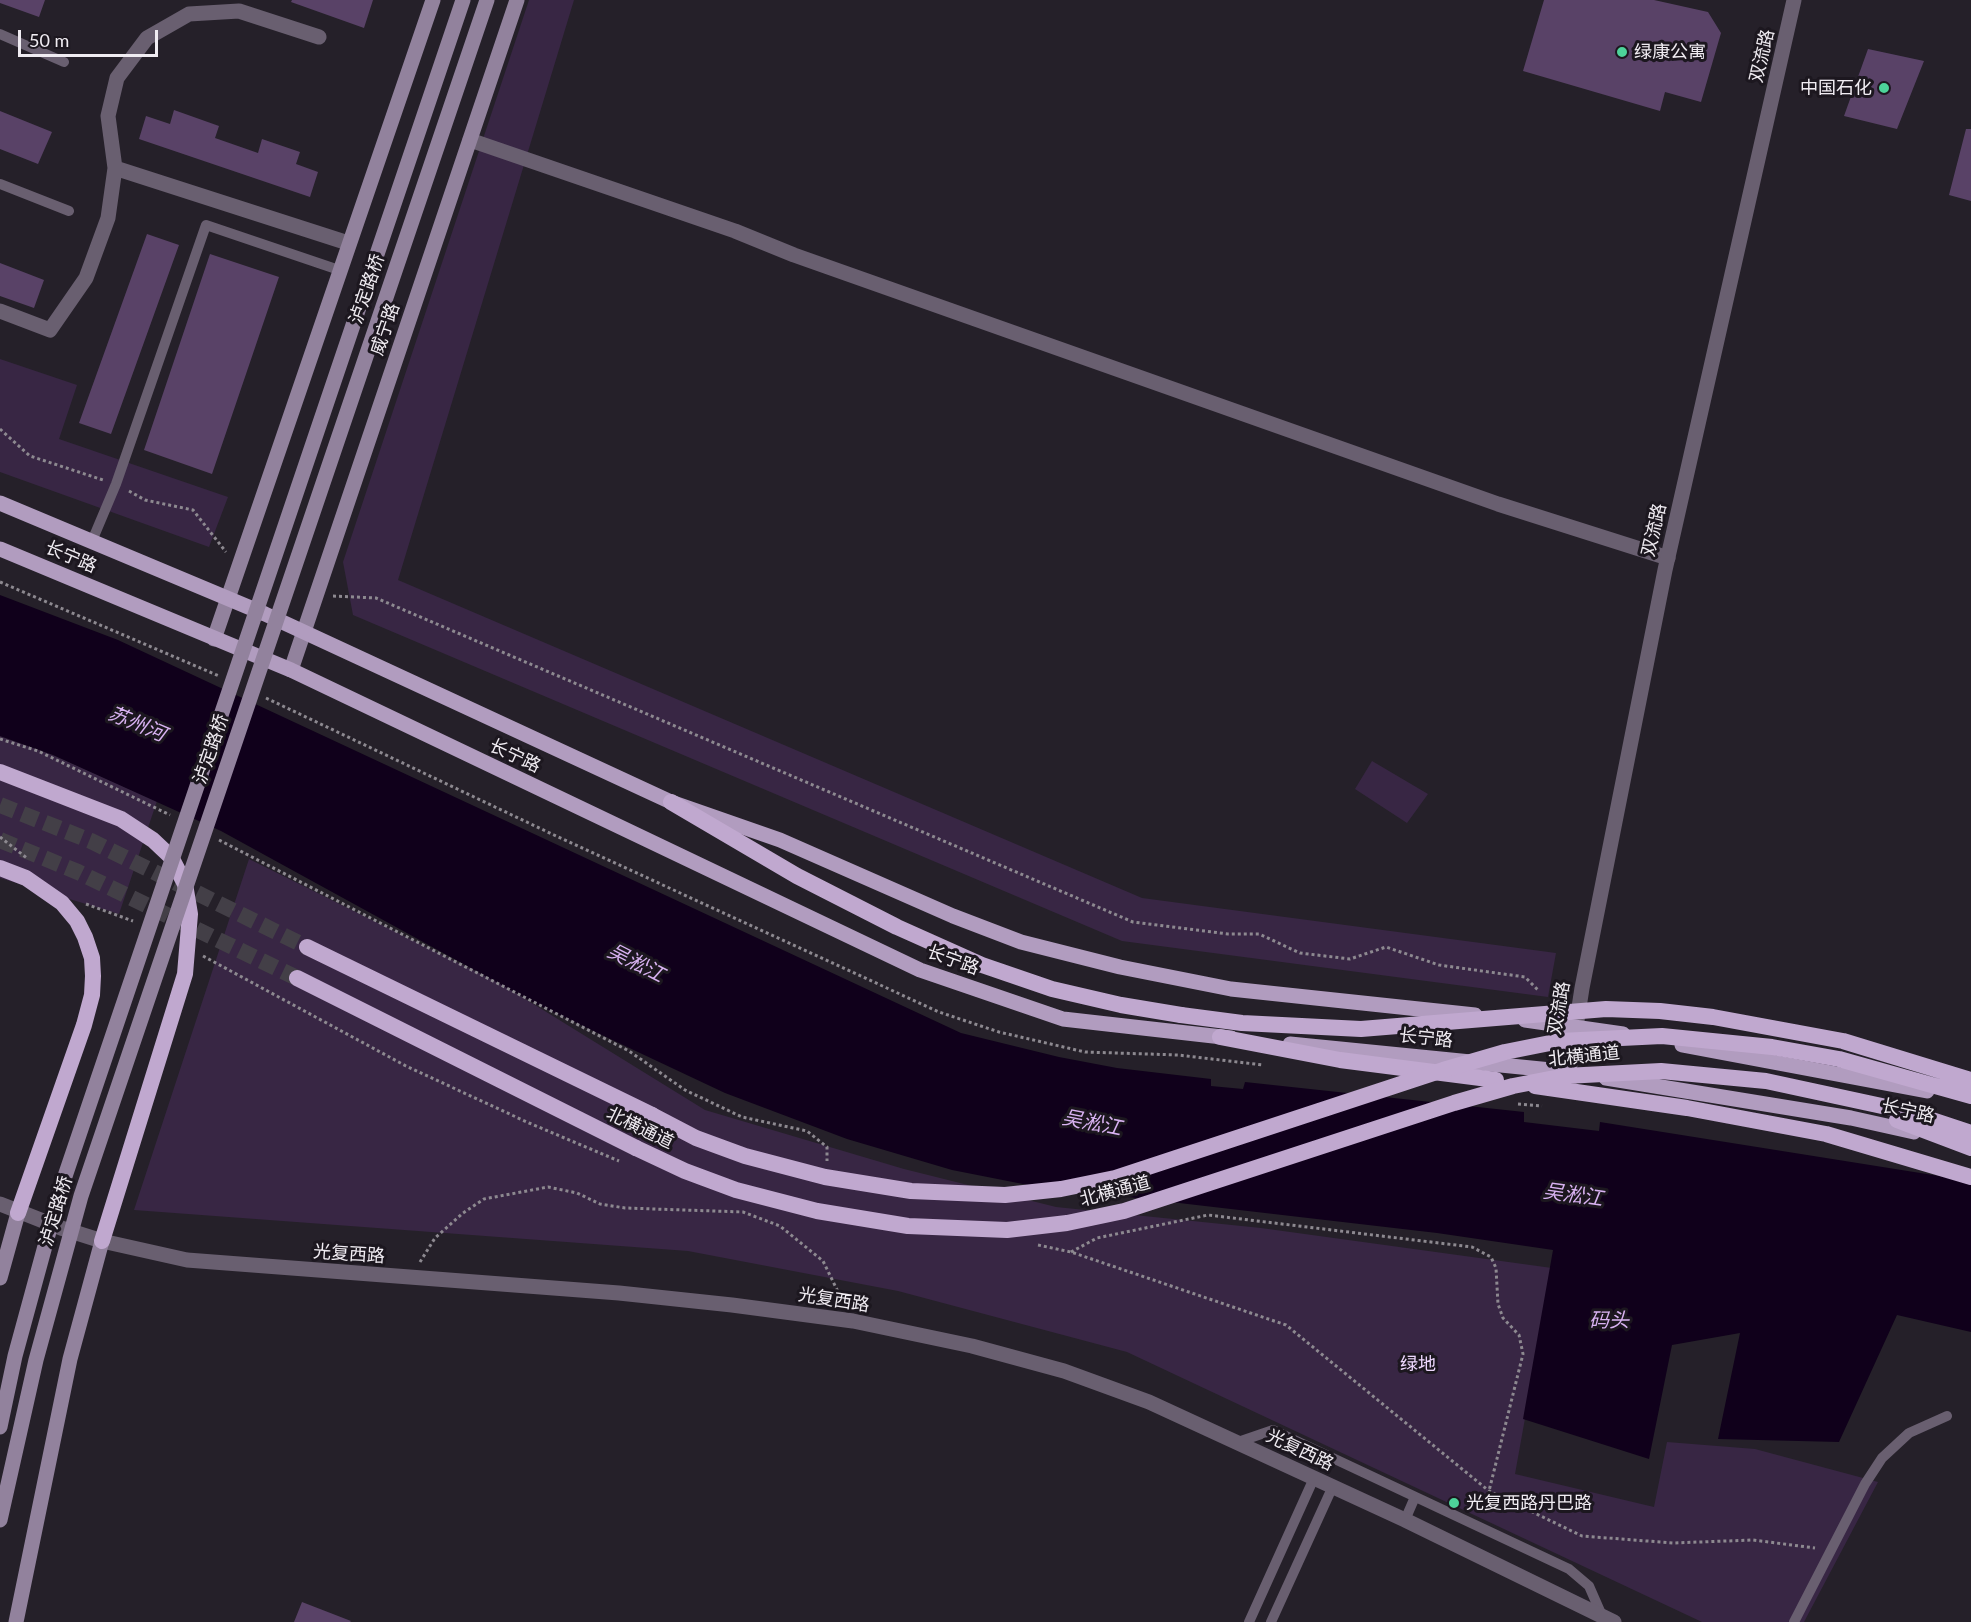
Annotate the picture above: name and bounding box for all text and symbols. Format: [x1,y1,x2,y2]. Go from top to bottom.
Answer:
scale bar [21,18,160,56]
street label: 双流路 [1745,27,1779,85]
text: 50 m [29,29,69,51]
place label: 绿康公寓 [1634,41,1706,63]
marker: 绿康公寓 [1615,45,1629,59]
place label: 中国石化 [1800,77,1872,99]
marker: 中国石化 [1877,81,1891,95]
street label: 泸定路桥 [345,251,389,327]
street label: 威宁路 [366,300,404,358]
street label: 双流路 [1637,501,1671,559]
street label: 长宁路 [42,537,100,577]
water label: 苏州河 [105,701,169,747]
street label: 泸定路桥 [189,711,233,787]
street label: 长宁路 [486,735,544,777]
water label: 吴淞江 [604,939,668,987]
street label: 长宁路 [924,941,982,979]
street label: 双流路 [1544,980,1574,1036]
street label: 长宁路 [1398,1024,1454,1052]
street label: 北横通道 [1547,1041,1621,1071]
street label: 长宁路 [1879,1095,1937,1127]
street label: 北横通道 [603,1103,677,1153]
water label: 吴淞江 [1060,1105,1124,1141]
street label: 北横通道 [1077,1171,1153,1211]
street label: 泸定路桥 [35,1173,77,1249]
water label: 吴淞江 [1542,1179,1604,1211]
street label: 光复西路 [312,1241,386,1267]
street label: 光复西路 [797,1284,871,1316]
water label: 码头 [1589,1309,1629,1333]
park label: 绿地 [1400,1353,1436,1375]
street label: 光复西路 [1263,1425,1337,1475]
place label: 光复西路丹巴路 [1466,1492,1592,1514]
marker: 光复西路丹巴路 [1447,1496,1461,1510]

